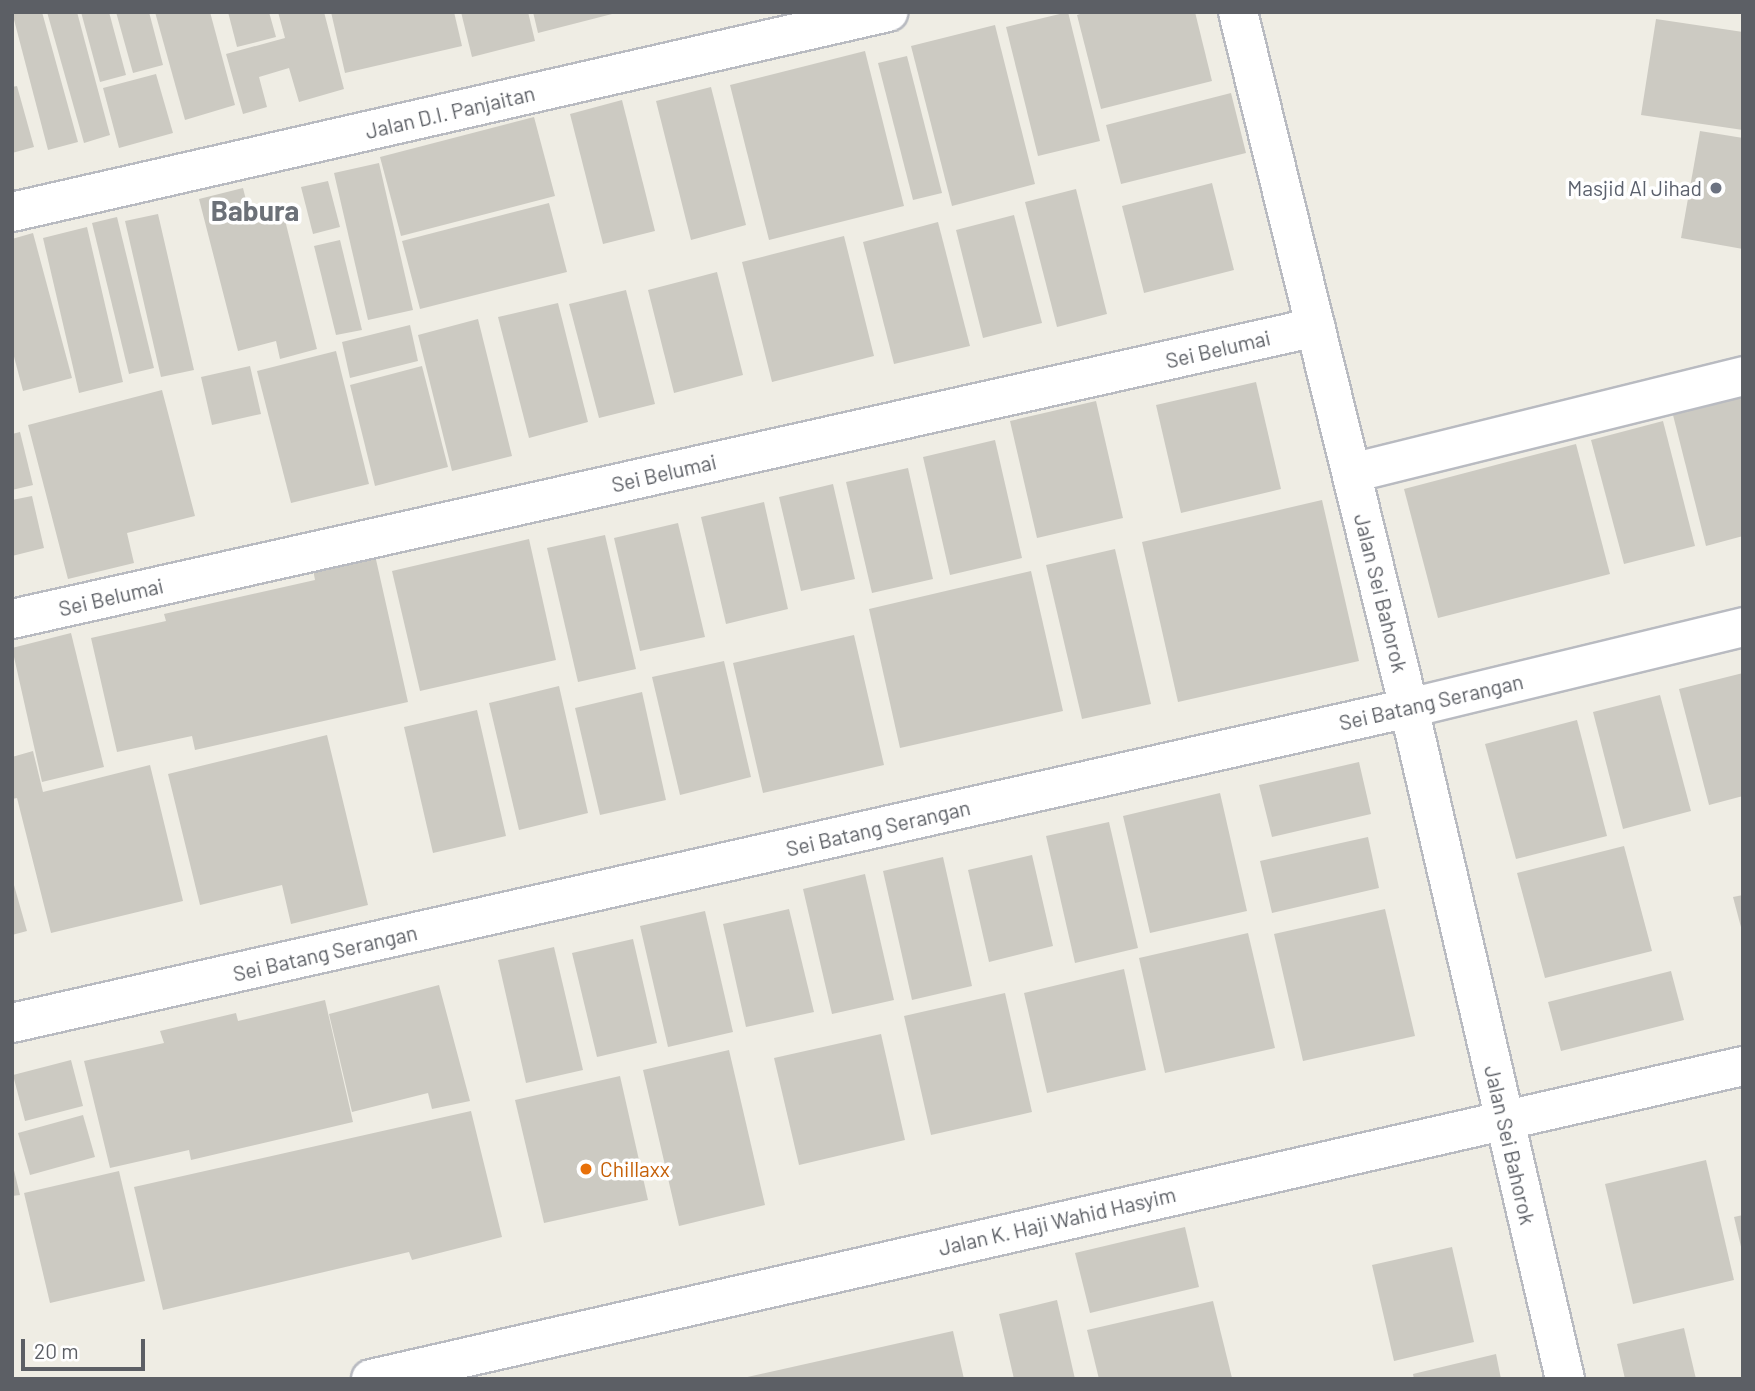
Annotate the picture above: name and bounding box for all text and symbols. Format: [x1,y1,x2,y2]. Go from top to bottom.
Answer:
street label: Jalan D.I. Panjaitan [363,80,537,144]
place label: Masjid Al Jihad [1567,175,1702,201]
marker: Masjid Al Jihad [1708,180,1724,196]
district label: Babura [211,193,299,227]
street label: Sei Belumai [1163,325,1273,373]
street label: Sei Belumai [609,449,719,497]
street label: Jalan Sei Bahorok [1349,511,1413,675]
street label: Sei Belumai [56,573,166,621]
street label: Sei Batang Serangan [1336,669,1526,735]
street label: Sei Batang Serangan [783,795,973,861]
street label: Sei Batang Serangan [230,920,420,986]
street label: Jalan Sei Bahorok [1479,1063,1541,1227]
place label: Chillaxx [600,1156,670,1182]
marker: Chillaxx [578,1161,594,1177]
street label: Jalan K. Haji Wahid Hasyim [936,1181,1178,1261]
scale bar [24,1324,149,1368]
text: 20 m [34,1338,79,1363]

